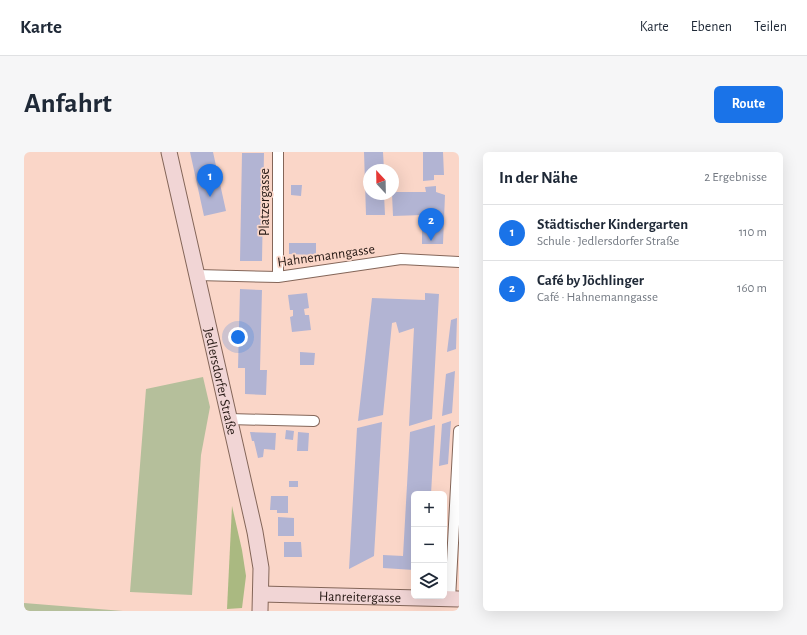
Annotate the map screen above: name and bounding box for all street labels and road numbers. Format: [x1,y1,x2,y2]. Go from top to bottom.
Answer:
street label: Platzergasse [258,168,272,236]
street label: Hahnemanngasse [276,242,376,270]
street label: Jedlersdorfer Straße [201,326,239,436]
street label: Hanreitergasse [319,589,401,606]

